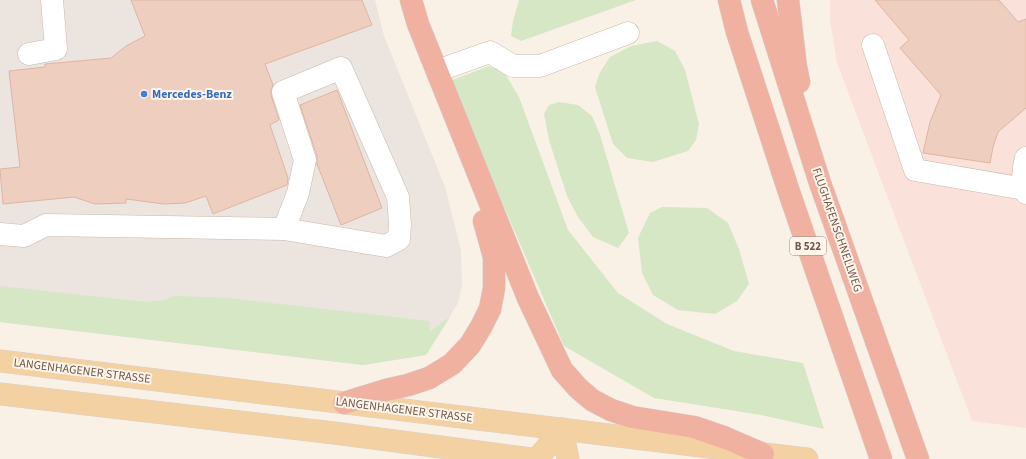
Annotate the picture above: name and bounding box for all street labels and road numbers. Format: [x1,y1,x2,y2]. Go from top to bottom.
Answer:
street label: FLUGHAFENSCHNELLWEG [808,166,866,294]
road number: B 522 [790,237,826,255]
street label: LANGENHAGENER STRASSE [13,354,151,388]
street label: LANGENHAGENER STRASSE [335,393,473,427]

